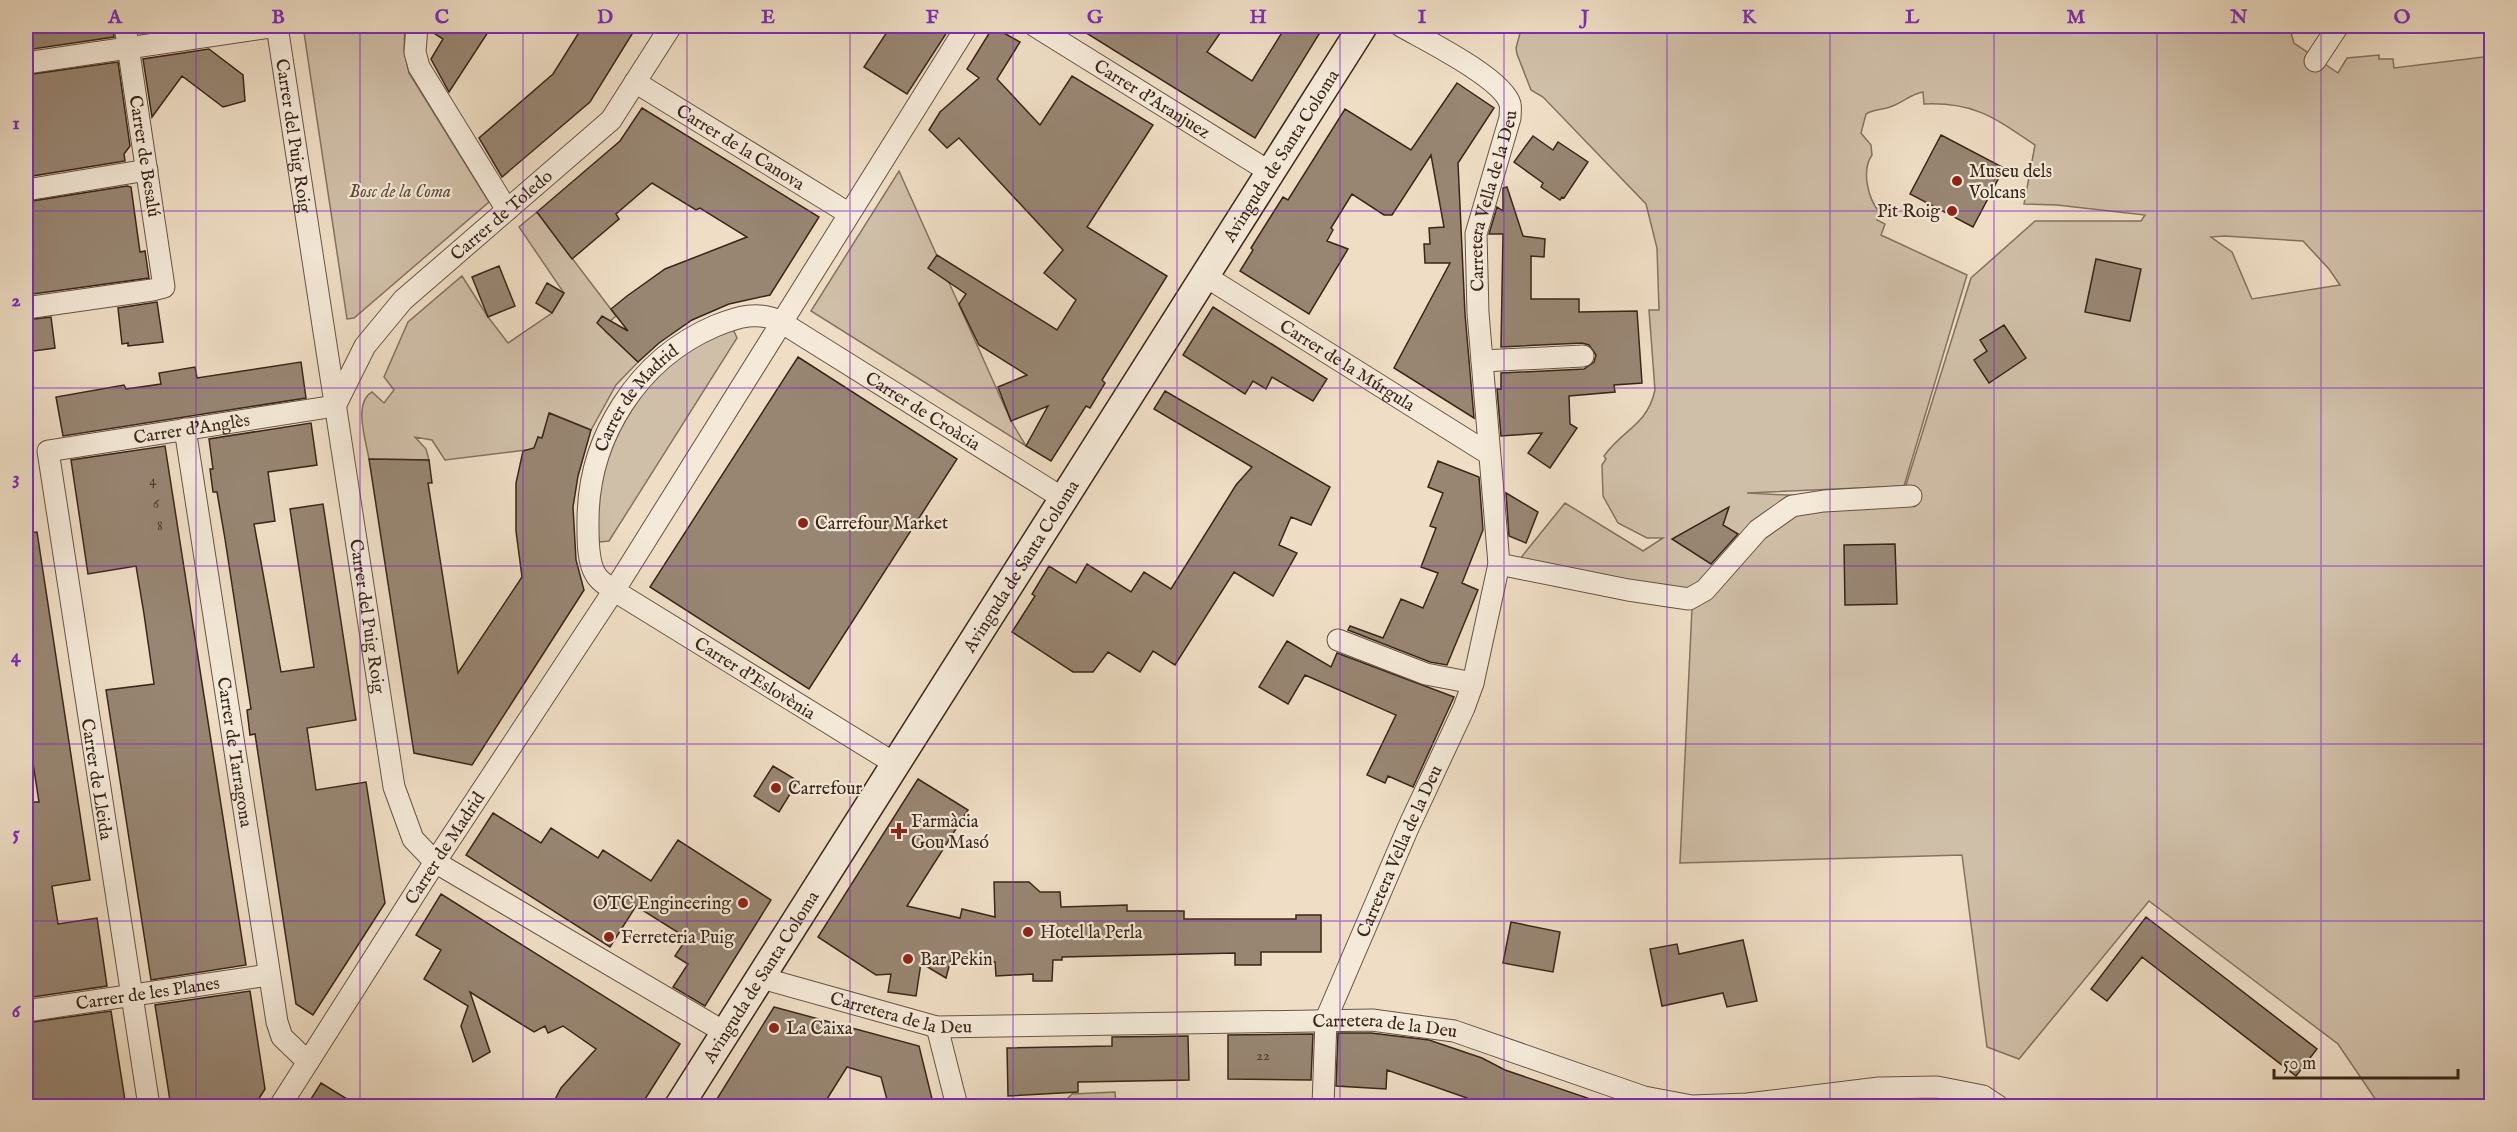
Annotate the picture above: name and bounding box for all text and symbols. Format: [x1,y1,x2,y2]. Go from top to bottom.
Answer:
text: A [107,5,123,30]
text: B [271,5,285,30]
text: C [435,5,449,30]
text: D [597,5,613,30]
text: E [761,5,775,30]
text: F [926,5,939,30]
text: G [1087,5,1104,30]
text: H [1249,5,1267,30]
text: I [1418,5,1427,30]
text: J [1578,5,1590,30]
text: K [1742,5,1758,30]
text: L [1905,5,1920,30]
text: M [2067,5,2086,30]
text: N [2229,5,2248,30]
text: O [2394,5,2411,30]
street label: Carrer d'Aranjuez [1089,55,1214,145]
street label: Carrer del Puig Roig [269,57,316,215]
street label: Avinguda de Santa Coloma [1219,66,1345,248]
street label: Carrer de Besalú [123,94,164,219]
street label: Carrer de la Canova [671,100,809,197]
street label: Carretera Vella de la Deu [1466,110,1523,292]
text: 1 [12,111,20,136]
place label: Museu dels Volcans [1968,161,2052,205]
street label: Carrer de Toledo [446,165,558,267]
marker: Museu dels Volcans [1950,174,1964,188]
park label: Bosc de la Coma [349,181,451,204]
place label: Pit Roig [1877,201,1940,224]
marker: Pit Roig [1945,204,1959,218]
text: 2 [11,288,21,313]
street label: Carrer de la Múrgula [1275,315,1419,418]
street label: Carrer de Madrid [590,340,684,456]
street label: Carrer de Croàcia [860,367,984,457]
street label: Carrer d'Anglès [132,410,252,450]
text: 3 [12,466,20,491]
house number: 4 [149,471,157,490]
street label: Avinguda de Santa Coloma [959,476,1085,658]
house number: 6 [153,494,160,513]
place label: Carrefour Market [815,513,948,536]
house number: 8 [157,516,163,535]
marker: Carrefour Market [796,516,810,530]
street label: Carrer del Puig Roig [343,538,389,695]
street label: Carrer d'Eslovènia [689,633,819,726]
text: 4 [11,644,22,669]
street label: Carrer de Tarragona [211,676,257,829]
street label: Carrer de Lleida [75,717,116,842]
street label: Carretera Vella de la Deu [1352,762,1449,942]
place label: Carrefour [788,778,863,801]
marker: Carrefour [769,781,783,795]
street label: Carrer de Madrid [401,788,491,909]
place label: Farmàcia Gou Masó [911,811,989,855]
text: 5 [12,821,20,846]
marker: Farmàcia Gou Masó [892,824,906,838]
street label: Avinguda de Santa Coloma [698,887,825,1069]
place label: OTC Engineering [593,893,731,916]
marker: OTC Engineering [736,896,750,910]
place label: Hotel la Perla [1040,922,1143,945]
marker: Hotel la Perla [1021,925,1035,939]
place label: Ferreteria Puig [621,927,734,950]
marker: Ferreteria Puig [602,930,616,944]
place label: Bar Pekin [920,949,993,972]
marker: Bar Pekin [901,952,915,966]
street label: Carrer de les Planes [74,972,221,1016]
street label: Carretera de la Deu [827,988,972,1040]
text: 6 [12,999,22,1024]
street label: Carretera de la Deu [1312,1010,1459,1044]
place label: La Caixa [786,1018,853,1041]
marker: La Caixa [767,1021,781,1035]
scale bar [2274,1042,2458,1080]
house number: 22 [1256,1046,1270,1065]
text: 50 m [2283,1053,2316,1076]

